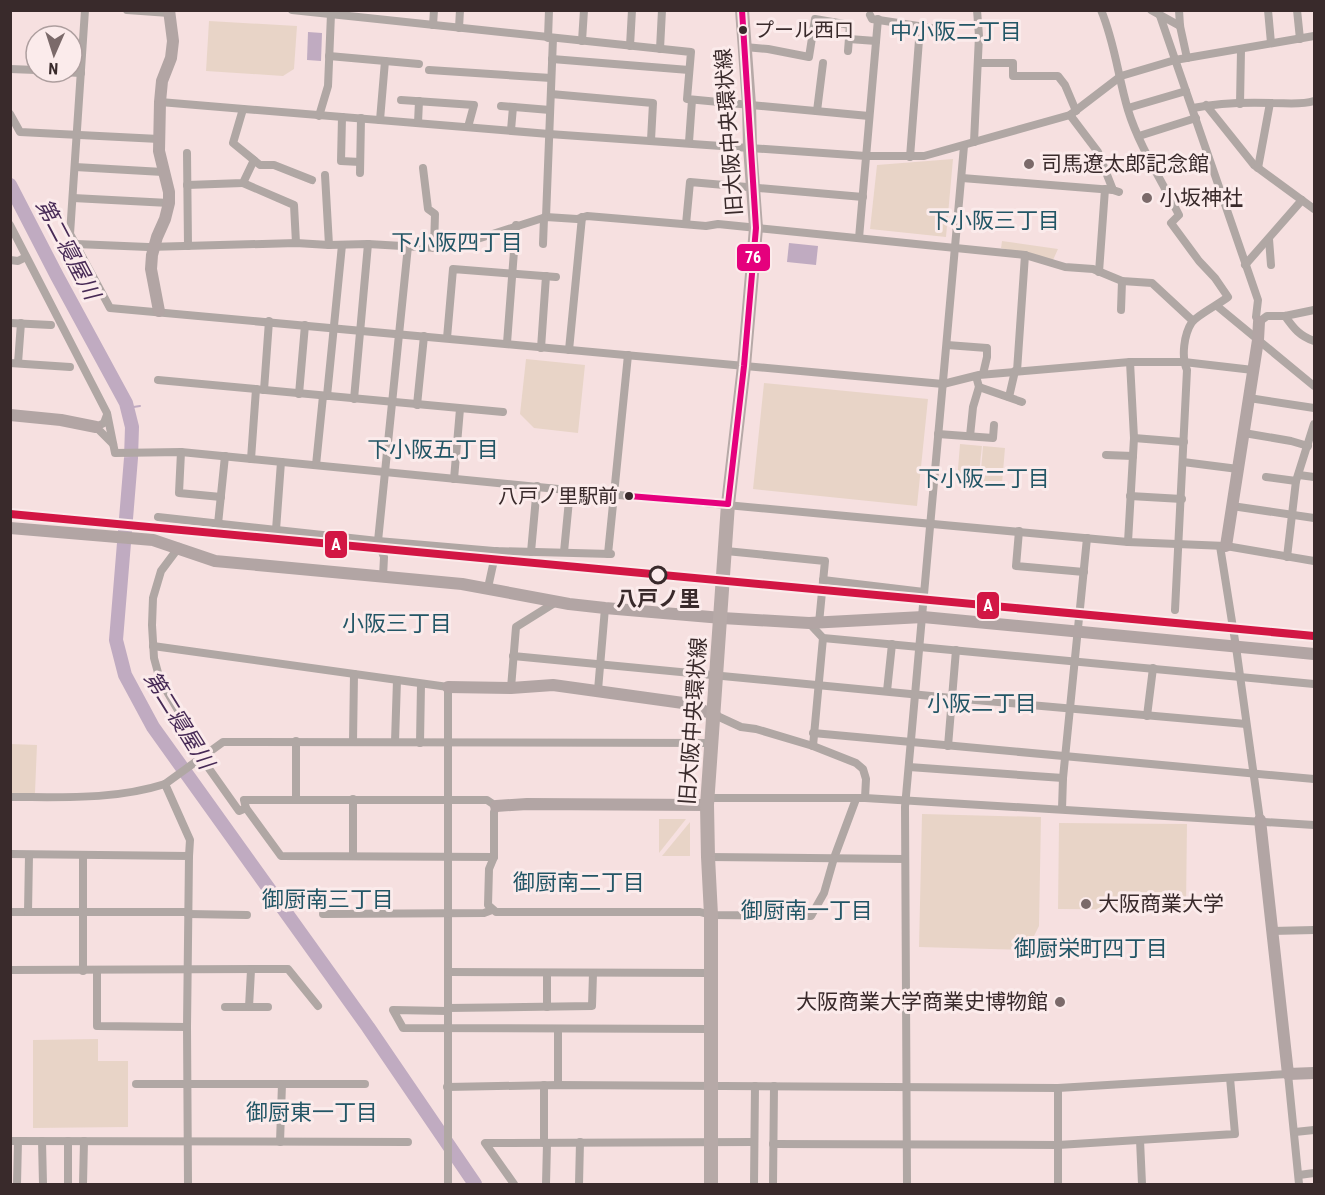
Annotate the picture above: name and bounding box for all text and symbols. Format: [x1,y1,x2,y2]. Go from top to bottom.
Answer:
place label: プール西口 [754,18,854,42]
district label: 中小阪二丁目 [890,19,1022,44]
north arrow [24,24,84,84]
marker: プール西口 [737,24,749,36]
street label: 旧大阪中央環状線 [711,47,747,217]
text: N [48,59,59,78]
place label: 司馬遼太郎記念館 [1041,152,1209,176]
marker: 司馬遼太郎記念館 [1022,157,1036,171]
place label: 小坂神社 [1159,186,1243,210]
marker: 小坂神社 [1140,191,1154,205]
water label: 第二寝屋川 [31,195,106,305]
district label: 下小阪三丁目 [928,208,1060,233]
district label: 下小阪四丁目 [391,230,523,255]
line badge: 76 [736,243,771,272]
text: 76 [745,248,761,267]
district label: 下小阪五丁目 [367,437,499,462]
district label: 下小阪二丁目 [918,466,1050,491]
place label: 八戸ノ里駅前 [498,484,618,508]
marker: 八戸ノ里駅前 [623,490,635,502]
line badge: A [324,530,348,559]
text: A [331,535,341,554]
marker: 八戸ノ里 [649,566,667,584]
place label: 八戸ノ里 [616,587,700,611]
line badge: A [976,591,1000,620]
text: A [983,596,993,615]
district label: 小阪三丁目 [342,611,452,636]
street label: 旧大阪中央環状線 [675,636,711,806]
water label: 第二寝屋川 [139,667,220,775]
district label: 小阪二丁目 [927,691,1037,716]
district label: 御厨南二丁目 [513,870,645,895]
district label: 御厨南三丁目 [262,887,394,912]
place label: 大阪商業大学 [1098,892,1224,916]
marker: 大阪商業大学 [1079,897,1093,911]
district label: 御厨南一丁目 [741,898,873,923]
district label: 御厨栄町四丁目 [1014,936,1168,961]
place label: 大阪商業大学商業史博物館 [796,990,1048,1014]
marker: 大阪商業大学商業史博物館 [1053,995,1067,1009]
district label: 御厨東一丁目 [246,1100,378,1125]

